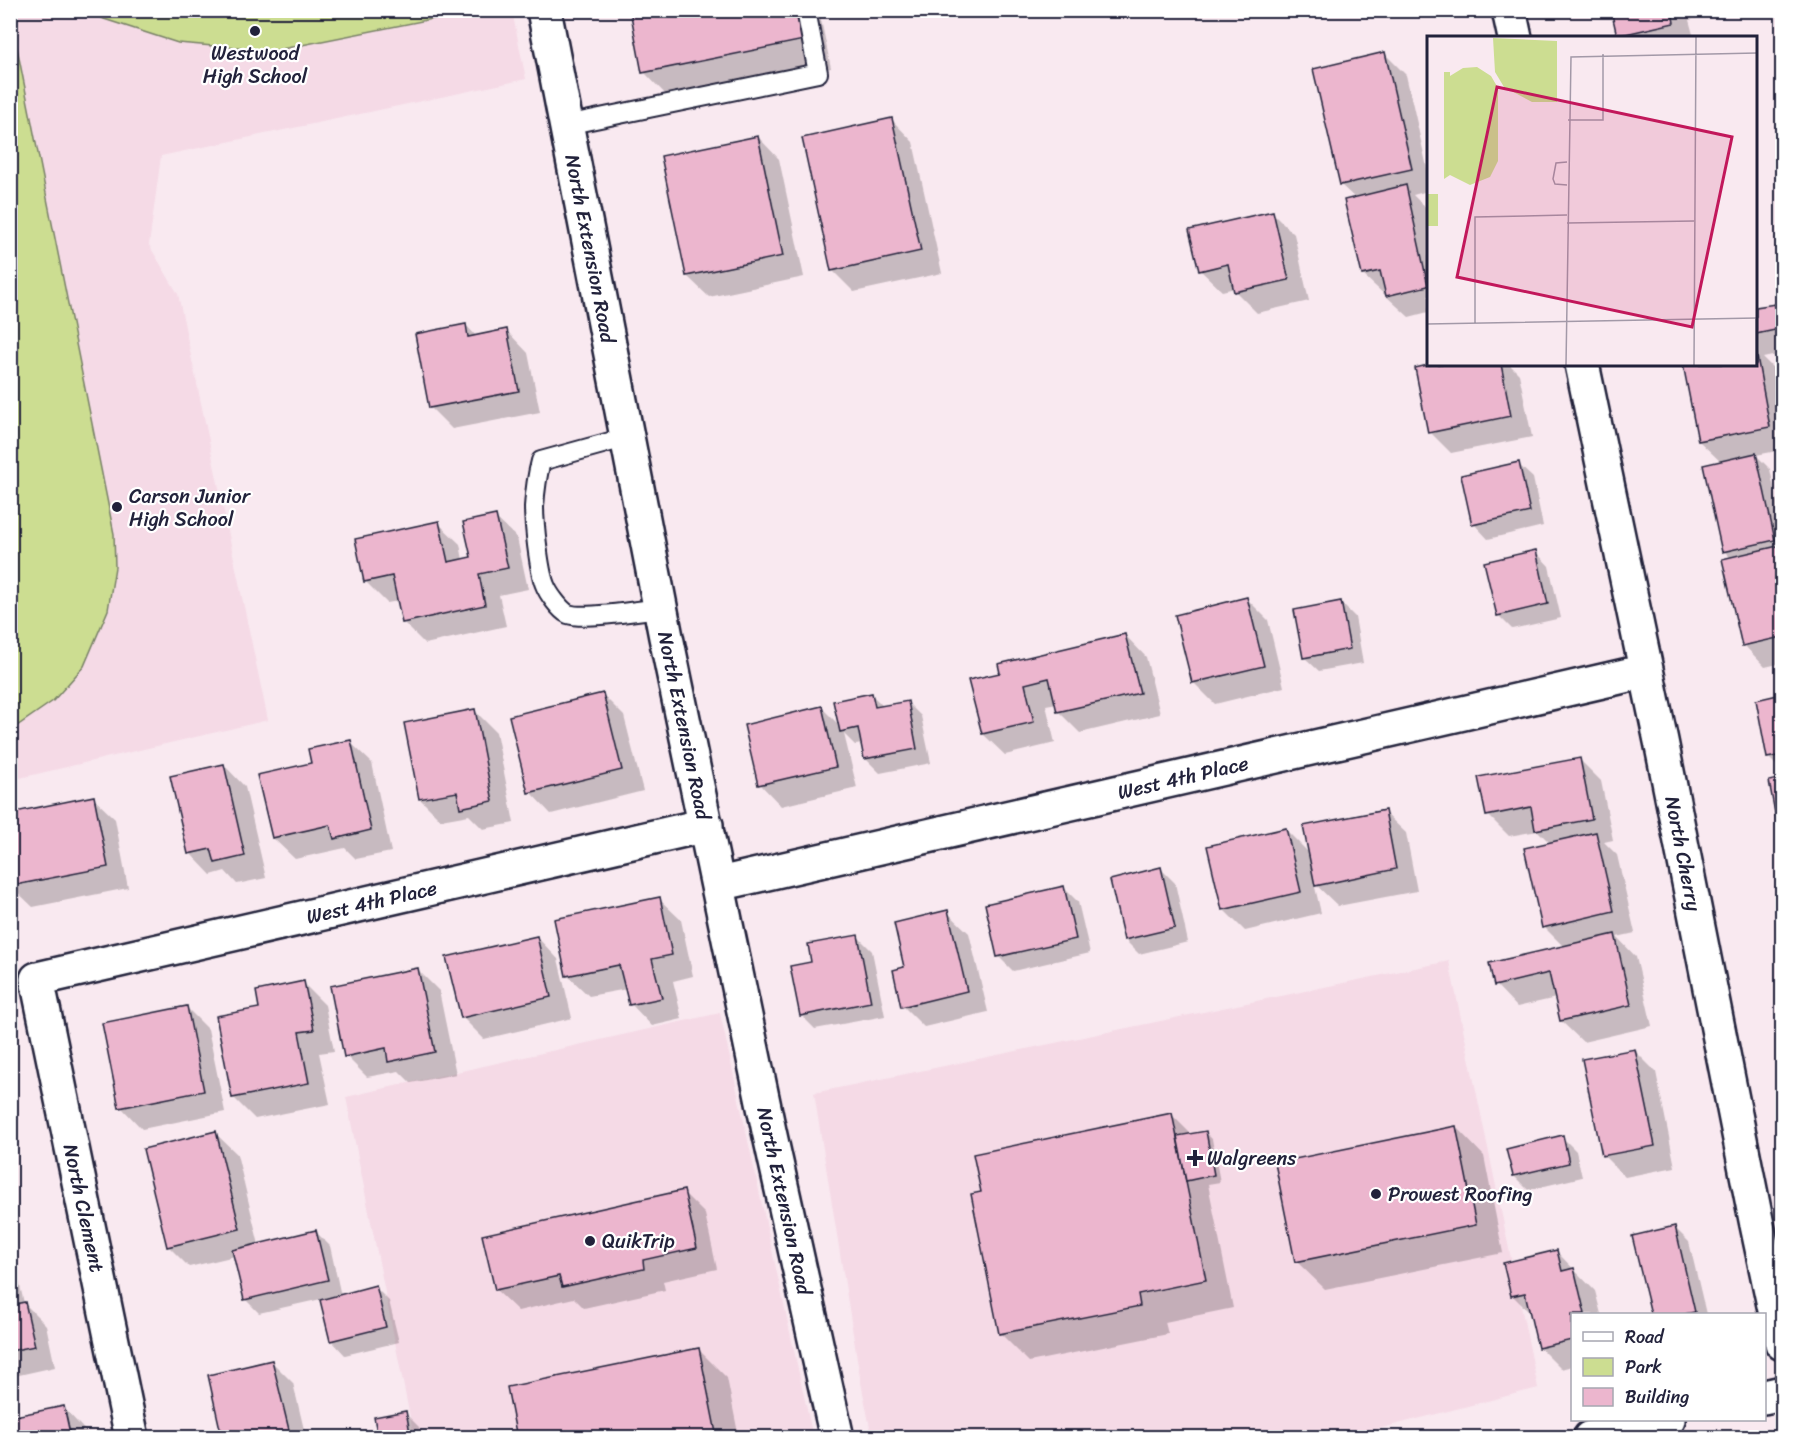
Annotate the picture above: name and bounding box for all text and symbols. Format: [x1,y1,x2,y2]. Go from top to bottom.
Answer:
marker: Westwood High School [248,24,262,38]
place label: Westwood High School [203,36,309,94]
inset map [1427,36,1757,366]
street label: North Extension Road [554,151,626,347]
place label: Carson Junior High School [129,479,252,537]
marker: Carson Junior High School [110,500,124,514]
street label: North Extension Road [647,628,721,824]
street label: West 4th Place [1114,746,1252,810]
street label: North Cherry [1654,793,1711,915]
street label: West 4th Place [303,870,440,934]
street label: North Extension Road [746,1104,822,1300]
street label: North Clement [53,1141,114,1276]
place label: Walgreens [1207,1141,1297,1176]
marker: Walgreens [1188,1151,1202,1165]
place label: Prowest Roofing [1388,1177,1533,1212]
marker: Prowest Roofing [1369,1187,1383,1201]
place label: QuikTrip [602,1224,675,1259]
marker: QuikTrip [583,1234,597,1248]
legend [1571,1313,1766,1421]
text: Road [1625,1321,1665,1353]
text: Park [1625,1351,1662,1383]
text: Building [1625,1381,1689,1413]

